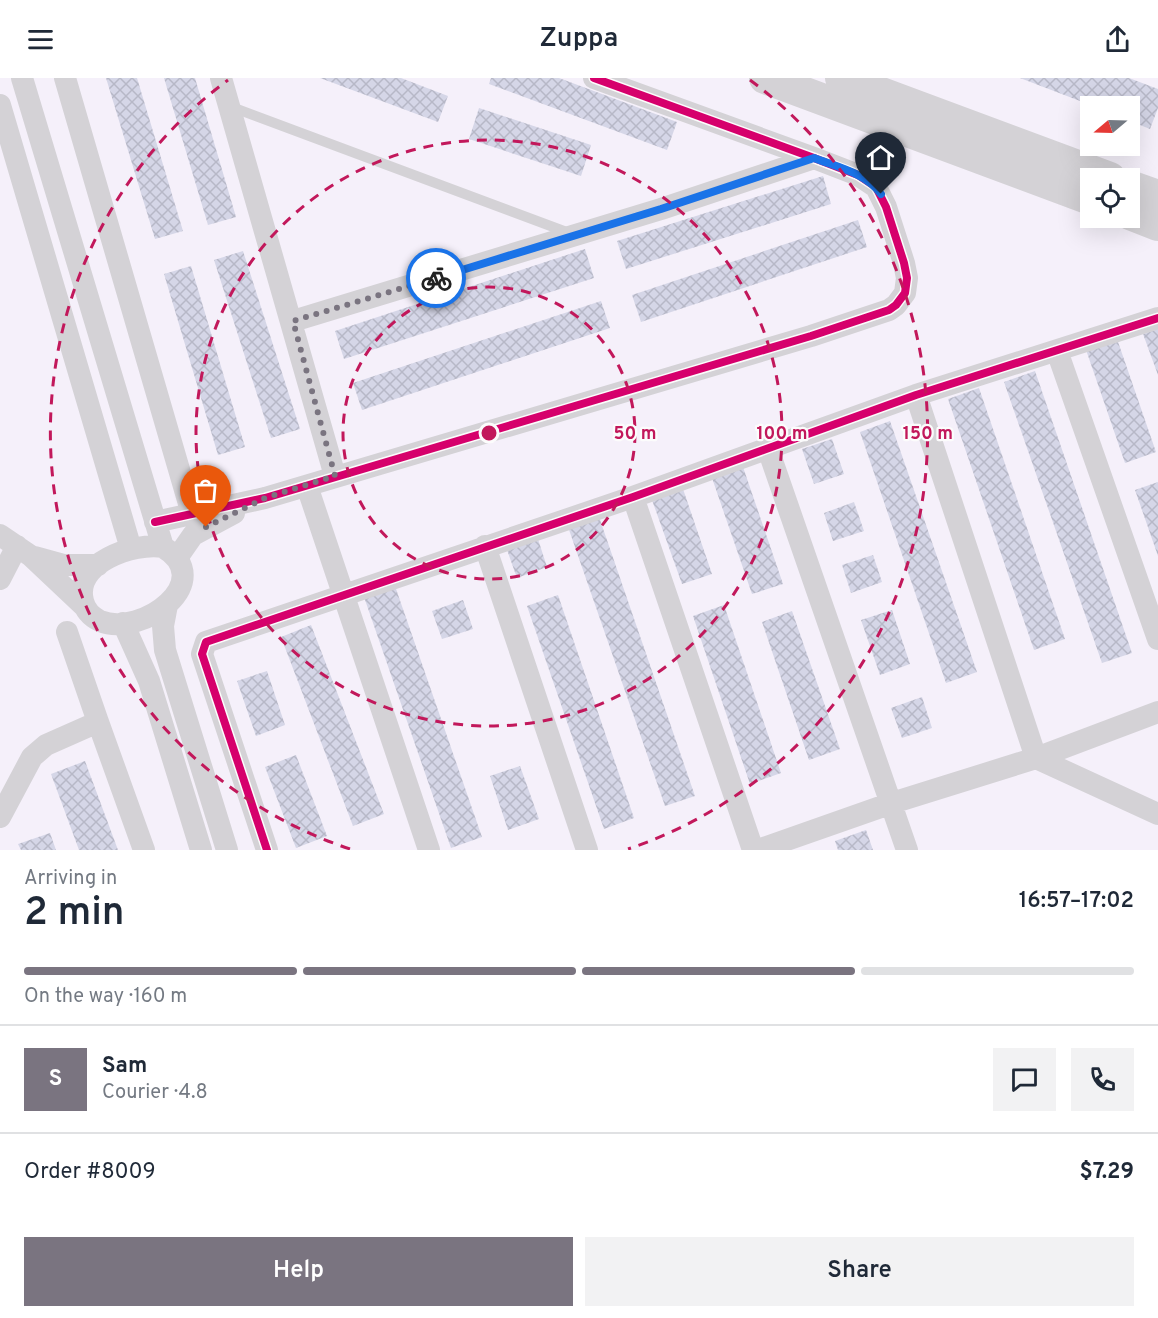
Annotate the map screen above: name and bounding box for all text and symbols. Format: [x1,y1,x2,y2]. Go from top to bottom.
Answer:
text: Zuppa [540,22,618,56]
icon: menu [24,23,57,56]
icon: share [1101,23,1134,56]
north arrow [1080,96,1140,156]
map controls [1080,96,1140,228]
pin [855,132,906,194]
icon: home [864,141,897,174]
button: locate [1080,168,1140,228]
courier [406,248,466,308]
icon: bike [420,262,453,295]
centre of rings [479,423,499,443]
text: 50 m [613,423,657,446]
text: 100 m [756,423,808,446]
text: 150 m [903,423,953,446]
pin [180,465,231,527]
icon: bag [189,474,222,507]
text: Arriving in [24,866,117,892]
text: 16:57–17:02 [1019,888,1134,915]
text: 2 min [24,890,125,939]
text: On the way · 160 m [24,984,187,1010]
button: chat [993,1048,1056,1111]
button: phone [1071,1048,1134,1111]
text: Sam [102,1053,147,1080]
text: S [49,1066,62,1093]
text: Courier · 4.8 [102,1080,208,1106]
text: Order #8009 [24,1159,156,1186]
text: $7.29 [1079,1159,1134,1186]
button: Help [24,1237,573,1306]
button: Share [585,1237,1134,1306]

